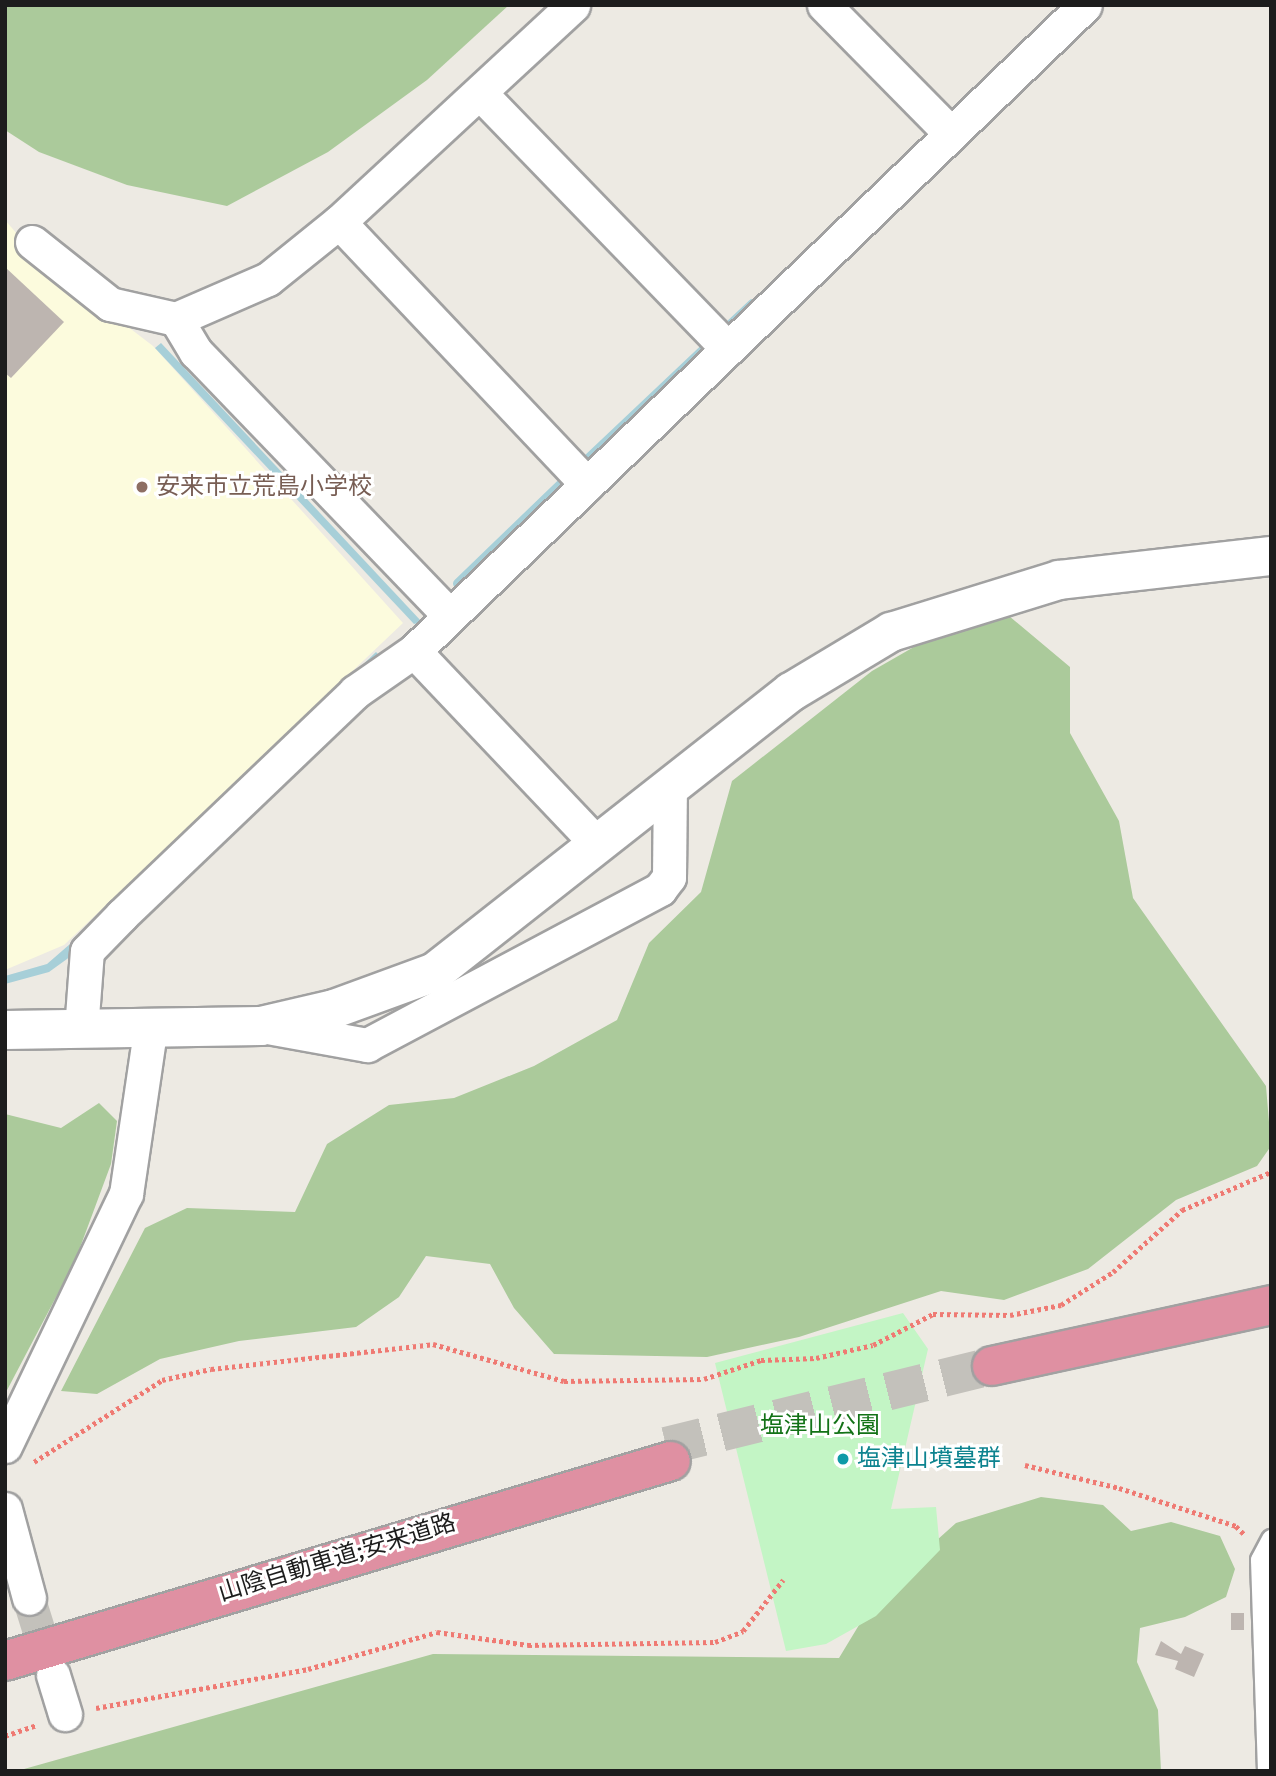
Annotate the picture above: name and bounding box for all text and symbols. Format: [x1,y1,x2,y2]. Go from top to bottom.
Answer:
place label: 安来市立荒島小学校 [156,473,372,501]
marker: 安来市立荒島小学校 [134,479,150,495]
park label: 塩津山公園 [760,1412,880,1440]
place label: 塩津山墳墓群 [857,1445,1001,1473]
marker: 塩津山墳墓群 [835,1451,851,1467]
street label: 山陰自動車道;安来道路 [215,1508,459,1608]

